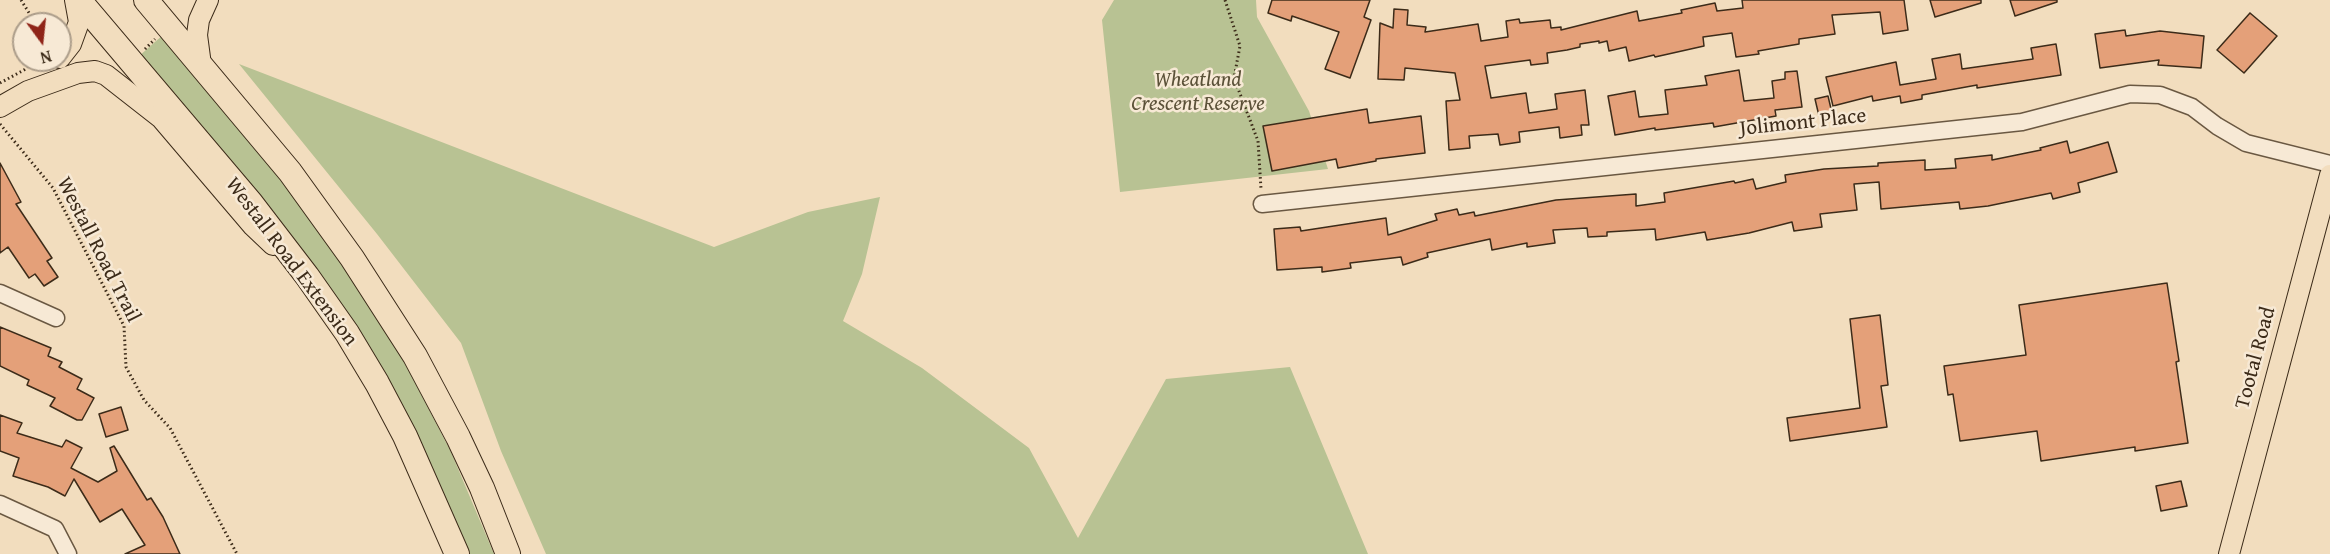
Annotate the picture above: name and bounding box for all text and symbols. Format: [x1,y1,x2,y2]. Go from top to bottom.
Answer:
north arrow [12,12,72,72]
text: N [38,44,54,70]
park label: Wheatland Crescent Reserve [1131,68,1265,118]
street label: Jolimont Place [1738,104,1868,142]
street label: Westall Road Trail [51,173,145,327]
street label: Westall Road Extension [219,173,363,351]
street label: Tootal Road [2230,304,2282,412]

